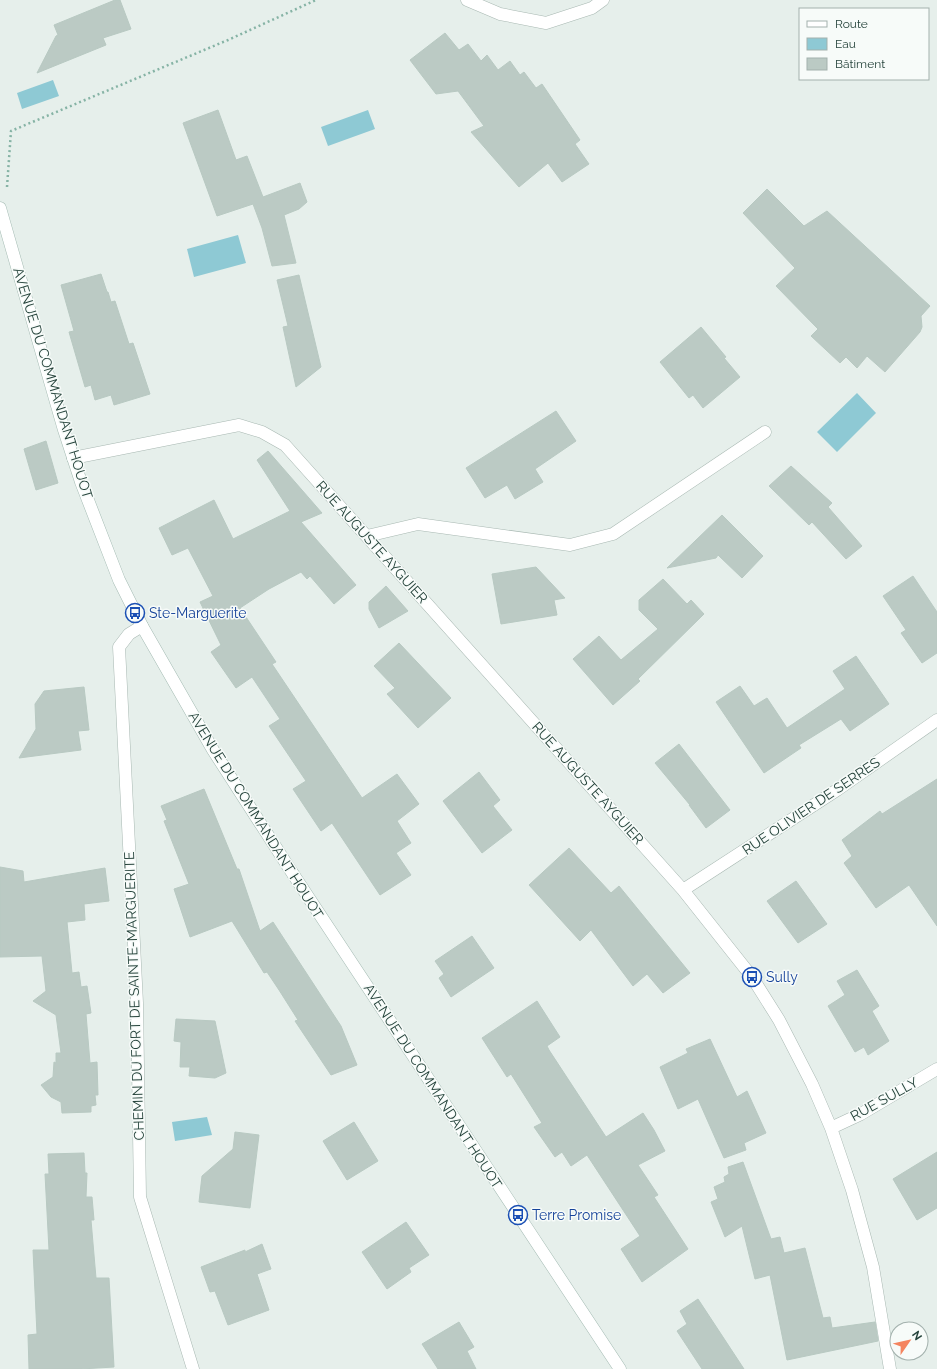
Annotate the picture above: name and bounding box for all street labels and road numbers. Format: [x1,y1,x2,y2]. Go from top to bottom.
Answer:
street label: AVENUE DU COMMANDANT HOUOT [10,265,96,501]
street label: RUE AUGUSTE AYGUIER [313,478,431,606]
street label: AVENUE DU COMMANDANT HOUOT [185,709,327,922]
street label: RUE AUGUSTE AYGUIER [529,719,647,847]
street label: RUE OLIVIER DE SERRES [739,754,883,858]
street label: CHEMIN DU FORT DE SAINTE-MARGUERITE [121,851,147,1141]
street label: AVENUE DU COMMANDANT HOUOT [361,981,506,1192]
street label: RUE SULLY [847,1074,921,1124]

